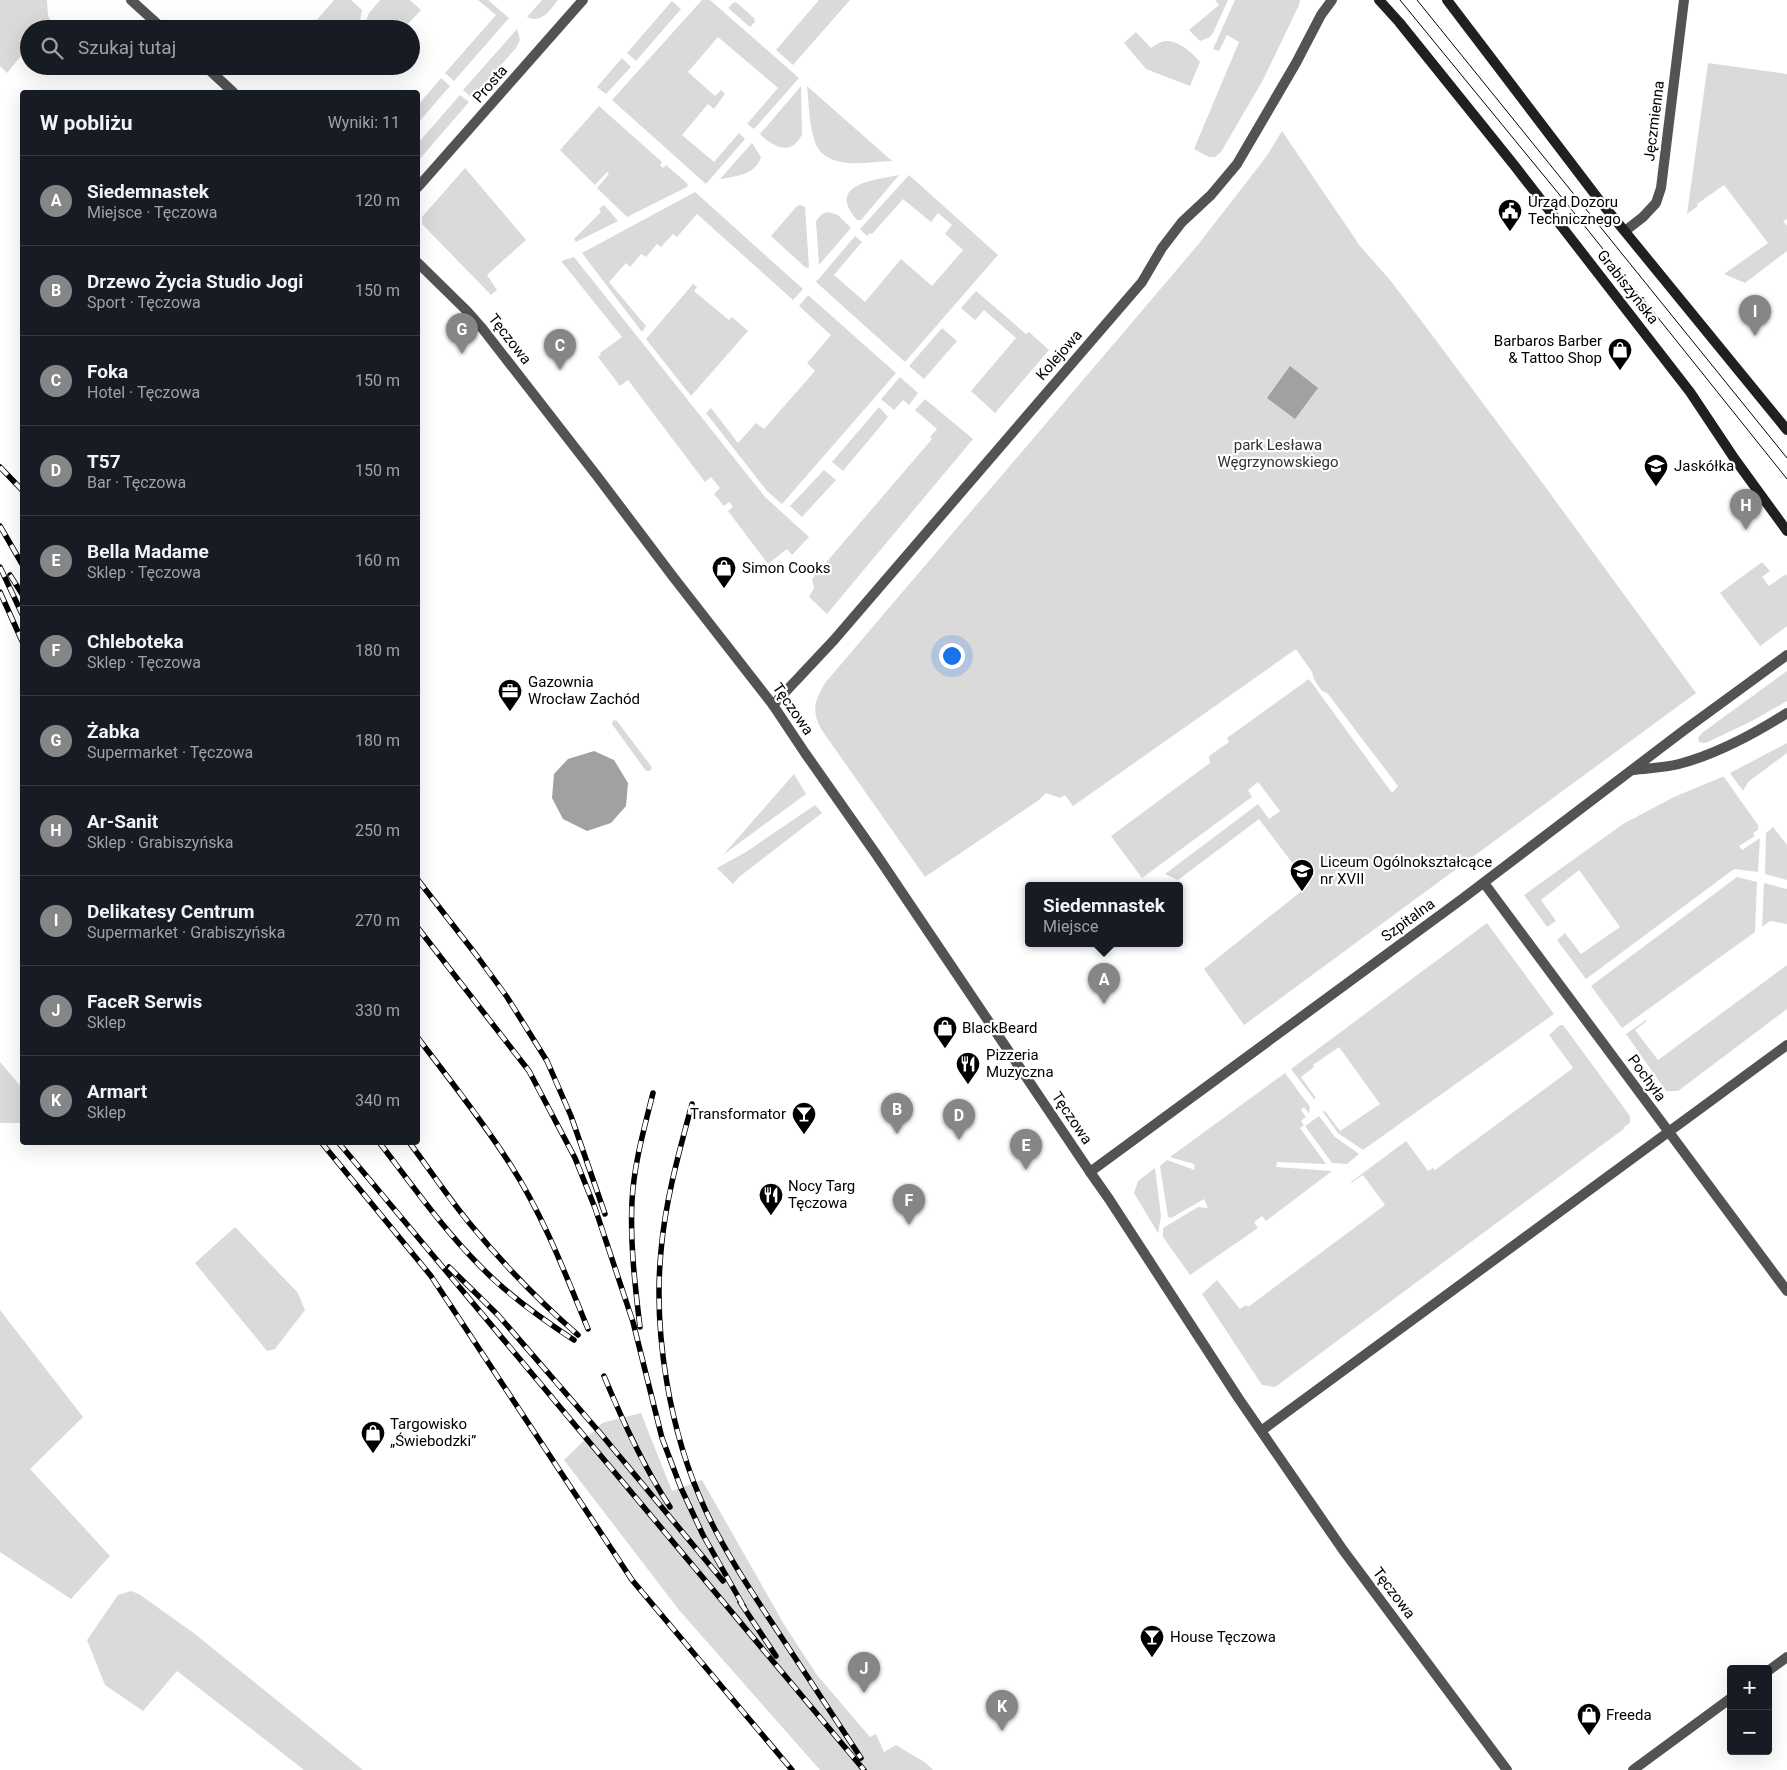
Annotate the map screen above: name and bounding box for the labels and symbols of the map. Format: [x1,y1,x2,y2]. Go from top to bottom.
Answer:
street label: Prosta [469,62,511,106]
street label: Jęczmienna [1640,80,1668,162]
place label: Urząd Dozoru Technicznego [1528,193,1621,228]
public building icon: Urząd Dozoru Technicznego [1497,198,1523,232]
street label: Grabiszyńska [1593,246,1663,328]
pin: I [1739,295,1771,336]
street label: Tęczowa [485,310,535,368]
pin: G [446,313,478,354]
street label: Kolejowa [1032,326,1086,384]
pin: C [544,329,576,370]
place label: Barbaros Barber & Tattoo Shop [1494,332,1602,367]
shop icon: Barbaros Barber & Tattoo Shop [1607,337,1633,371]
park label: park Lesława Węgrzynowskiego [1217,436,1339,471]
school or university icon: Jaskółka [1643,453,1669,487]
place label: Jaskółka [1674,457,1734,475]
pin: H [1730,489,1762,530]
shop icon: Simon Cooks [711,555,737,589]
place label: Simon Cooks [742,559,830,577]
your location [939,643,965,669]
place label: Gazownia Wrocław Zachód [528,673,640,708]
office icon: Gazownia Wrocław Zachód [497,678,523,712]
street label: Tęczowa [769,680,817,738]
place label: Liceum Ogólnokształcące nr XVII [1320,853,1492,888]
school or university icon: Liceum Ogólnokształcące nr XVII [1289,858,1315,892]
street label: Szpitalna [1378,895,1438,945]
pin: A [1088,963,1120,1004]
shop icon: BlackBeard [932,1015,958,1049]
place label: BlackBeard [962,1019,1037,1037]
place label: Pizzeria Muzyczna [986,1046,1054,1081]
restaurant icon: Pizzeria Muzyczna [955,1051,981,1085]
street label: Pochyła [1624,1051,1670,1105]
street label: Tęczowa [1048,1088,1096,1148]
pin: B [881,1093,913,1134]
pin: D [943,1099,975,1140]
bar icon: Transformator [791,1101,817,1135]
place label: Transformator [690,1105,786,1123]
pin: E [1010,1129,1042,1170]
place label: Nocy Targ Tęczowa [788,1177,855,1212]
restaurant icon: Nocy Targ Tęczowa [758,1182,784,1216]
pin: F [893,1184,925,1225]
place label: Targowisko „Świebodzki” [390,1415,476,1450]
shop icon: Targowisko „Świebodzki” [360,1420,386,1454]
street label: Tęczowa [1369,1564,1419,1622]
bar icon: House Tęczowa [1139,1624,1165,1658]
place label: House Tęczowa [1170,1628,1276,1646]
pin: J [848,1652,880,1693]
pin: K [986,1690,1018,1731]
shop icon: Freeda [1576,1702,1602,1736]
place label: Freeda [1606,1706,1652,1724]

